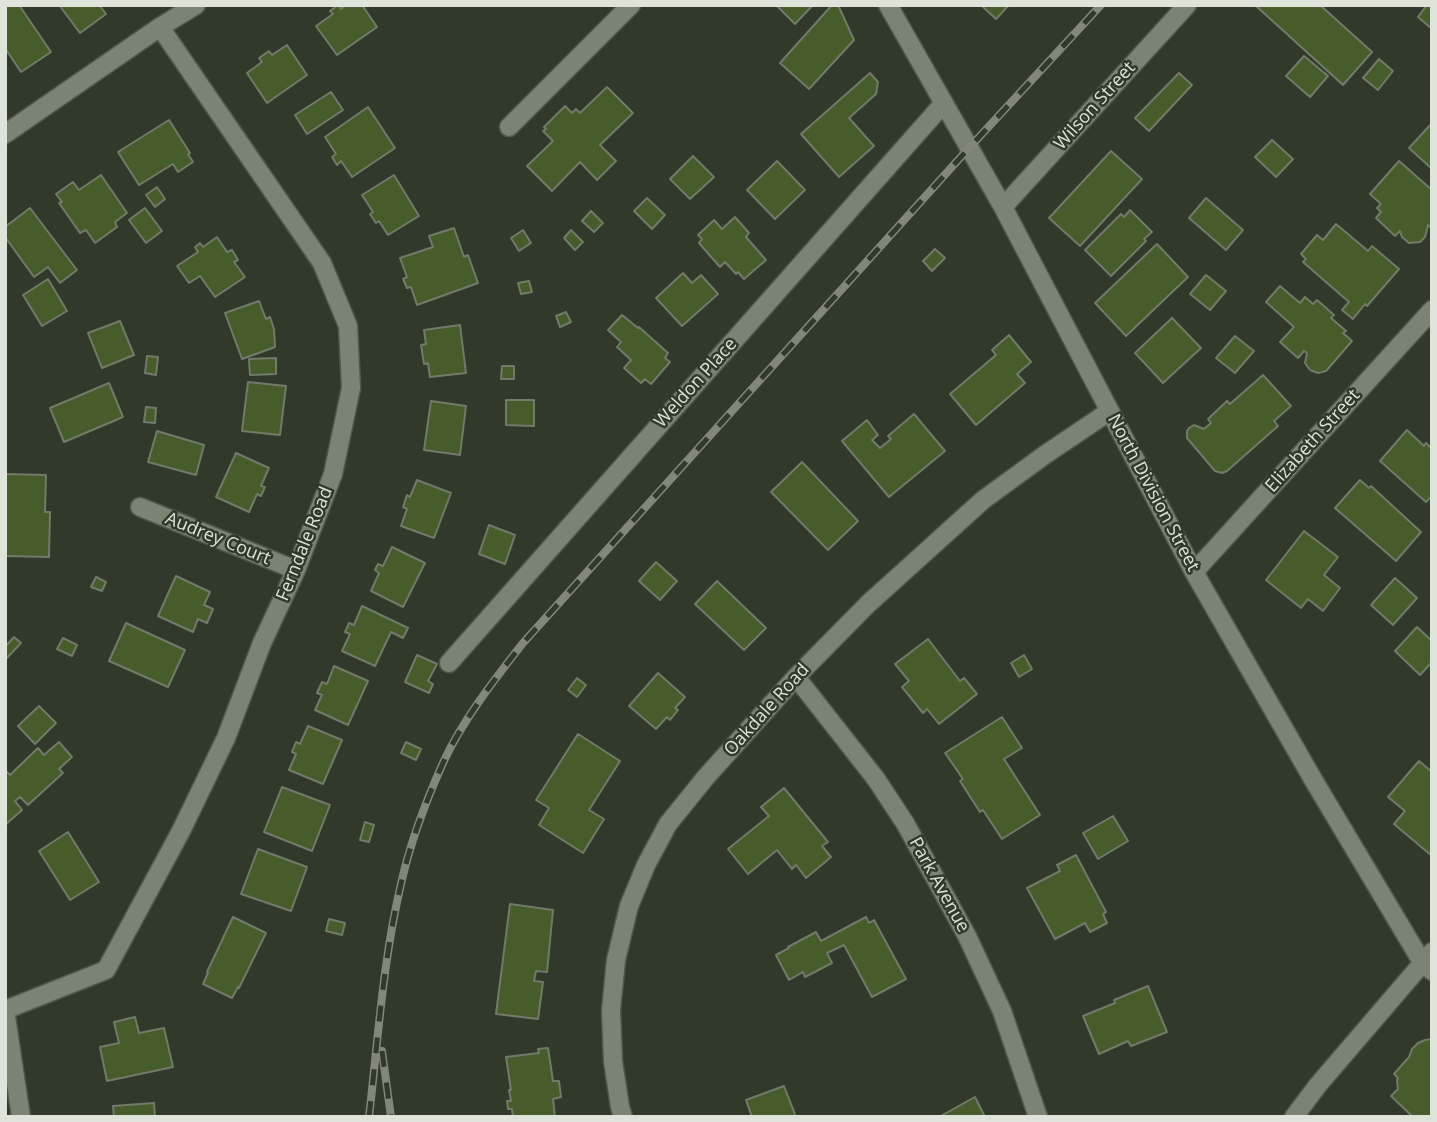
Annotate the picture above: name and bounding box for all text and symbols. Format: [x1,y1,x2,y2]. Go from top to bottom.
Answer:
street label: Wilson Street [1050,57,1140,155]
street label: Weldon Place [650,334,742,432]
street label: Elizabeth Street [1261,385,1365,497]
street label: North Division Street [1102,411,1204,575]
street label: Ferndale Road [272,484,338,604]
street label: Audrey Court [162,508,274,570]
street label: Oakdale Road [720,659,814,761]
street label: Park Avenue [904,834,974,936]

